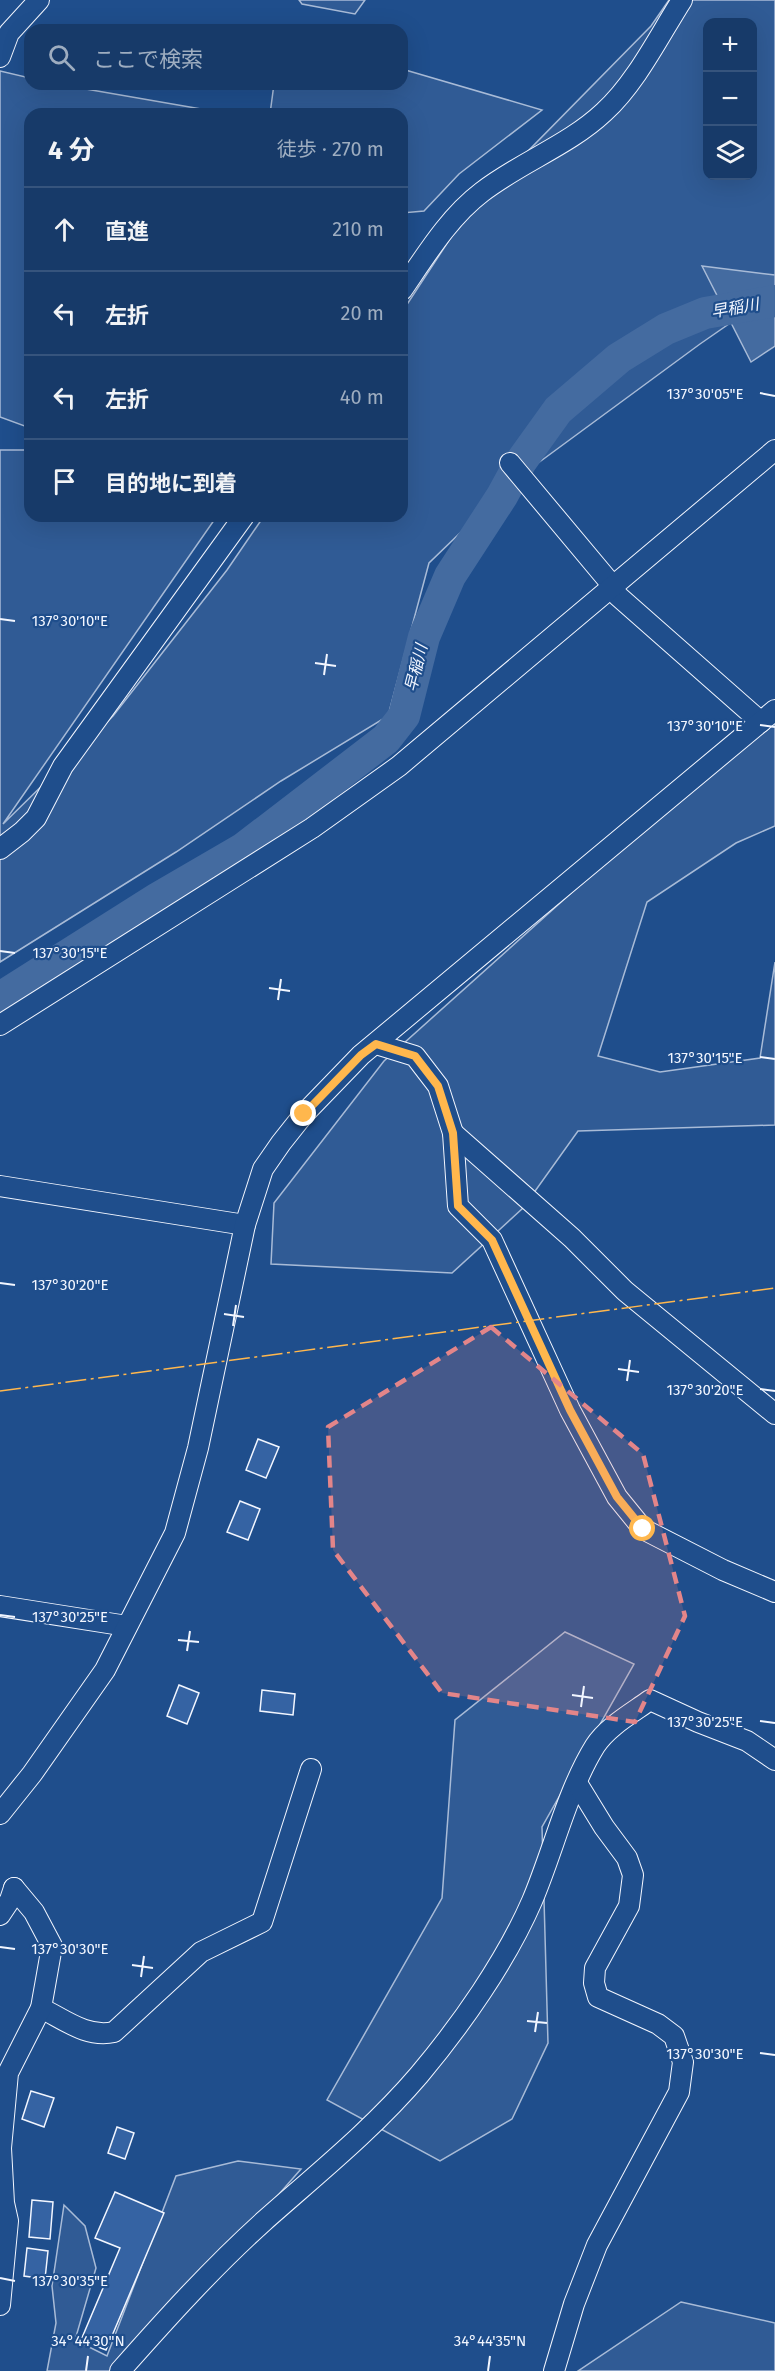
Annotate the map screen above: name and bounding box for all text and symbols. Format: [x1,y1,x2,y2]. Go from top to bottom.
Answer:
map controls [703,18,757,180]
button: + [703,18,757,72]
search box [24,24,408,90]
icon: search [45,41,78,74]
text: ここで検索 [93,46,203,73]
button: − [703,72,757,126]
button: layers [703,126,757,180]
text: 4 分 [48,135,95,166]
text: 徒歩 · 270 m [277,137,384,161]
icon: ahead [48,213,81,246]
text: 210 m [332,217,384,241]
text: 直進 [105,218,149,245]
water label: 早稲川 [710,294,762,322]
icon: left [48,297,81,330]
text: 20 m [341,301,384,325]
text: 左折 [105,302,149,329]
icon: left [48,381,81,414]
text: 40 m [340,385,384,409]
text: 137°30'05"E [667,385,743,403]
text: 左折 [105,386,149,413]
icon: arrive [48,465,81,498]
text: 目的地に到着 [105,470,237,497]
text: 137°30'10"E [32,612,108,630]
water label: 早稲川 [401,640,432,694]
text: 137°30'10"E [667,717,743,735]
text: 137°30'15"E [32,944,108,962]
text: 137°30'15"E [667,1049,743,1067]
route end [290,1100,316,1126]
text: 137°30'20"E [31,1276,109,1294]
text: 137°30'20"E [666,1381,744,1399]
route start [629,1515,655,1541]
text: 137°30'25"E [32,1608,108,1626]
text: 137°30'25"E [667,1713,743,1731]
text: 137°30'30"E [31,1940,109,1958]
text: 137°30'30"E [666,2045,744,2063]
text: 137°30'35"E [32,2272,108,2290]
text: 34°44'30"N [51,2332,125,2350]
text: 34°44'35"N [454,2332,526,2350]

